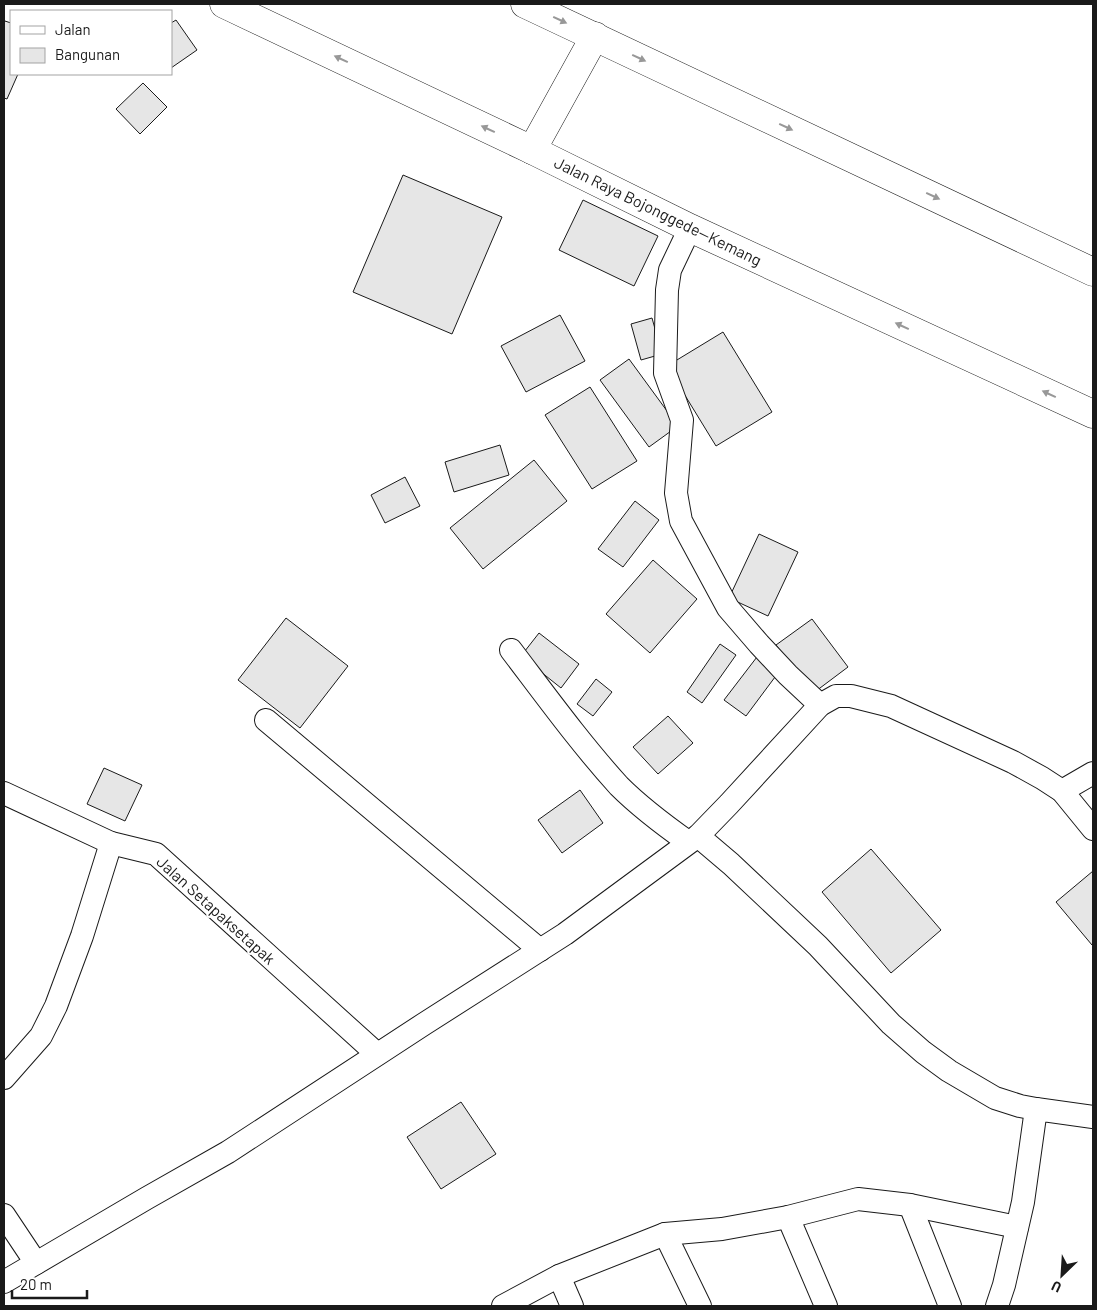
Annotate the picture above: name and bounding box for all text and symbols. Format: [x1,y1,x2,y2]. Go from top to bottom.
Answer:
legend [10,10,172,75]
one-way arrow [553,16,567,24]
text: Jalan [55,20,91,38]
text: Bangunan [55,45,120,63]
one-way arrow [632,54,646,62]
one-way arrow [334,55,348,63]
one-way arrow [779,123,793,131]
one-way arrow [480,124,495,133]
street label: Jalan Raya Bojonggede—Kemang [552,152,765,269]
one-way arrow [926,193,940,201]
one-way arrow [895,321,909,329]
one-way arrow [1042,390,1056,398]
street label: Jalan Setapaksetapak [153,851,280,968]
north arrow [1037,1250,1087,1300]
scale bar [12,1268,88,1300]
text: 20 m [20,1275,52,1293]
text: U [1049,1278,1064,1297]

